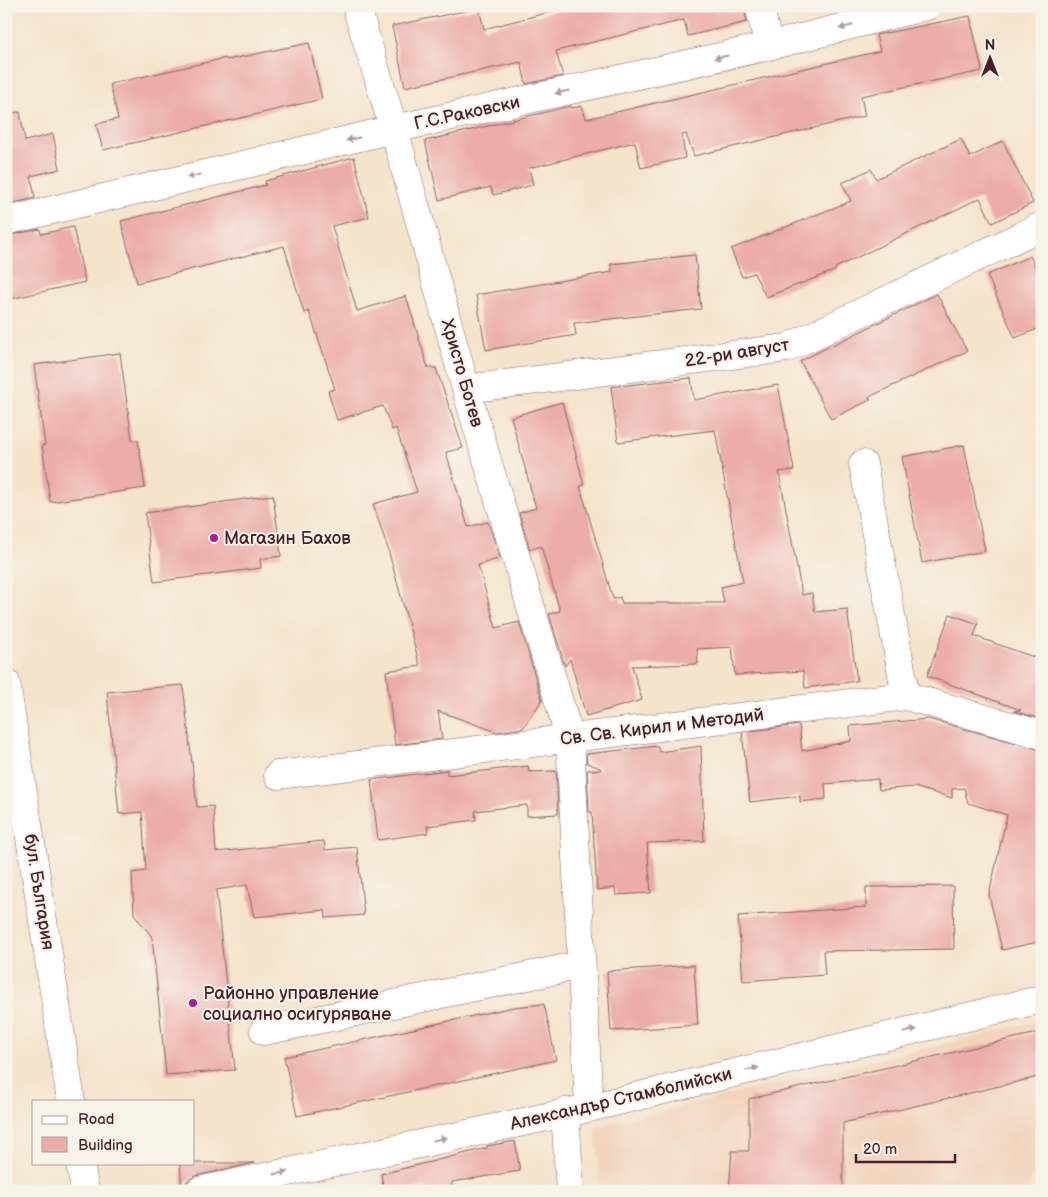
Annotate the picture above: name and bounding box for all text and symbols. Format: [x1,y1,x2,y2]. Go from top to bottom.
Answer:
one-way arrow [839,23,854,31]
north arrow [966,32,1016,82]
text: N [985,37,995,54]
one-way arrow [713,53,729,61]
one-way arrow [555,88,570,96]
street label: Г.С.Раковски [412,92,522,134]
one-way arrow [345,135,360,143]
one-way arrow [187,172,202,180]
street label: Христо Ботев [437,317,488,430]
street label: 22-ри август [683,334,791,372]
place label: Магазин Бахов [224,528,351,549]
marker: Магазин Бахов [208,532,220,544]
street label: Св. Св. Кирил и Методий [559,704,765,750]
street label: бул. България [19,833,59,951]
place label: Районно управление социално осигуряване [203,983,391,1025]
marker: Районно управление социално осигуряване [187,997,199,1009]
one-way arrow [903,1027,918,1035]
street label: Александър Стамболийски [507,1063,734,1135]
one-way arrow [745,1065,760,1073]
legend [32,1100,195,1164]
text: Road [78,1110,114,1129]
scale bar [856,1132,954,1164]
one-way arrow [433,1135,448,1143]
text: Building [78,1136,133,1155]
text: 20 m [863,1140,897,1159]
one-way arrow [274,1169,289,1177]

